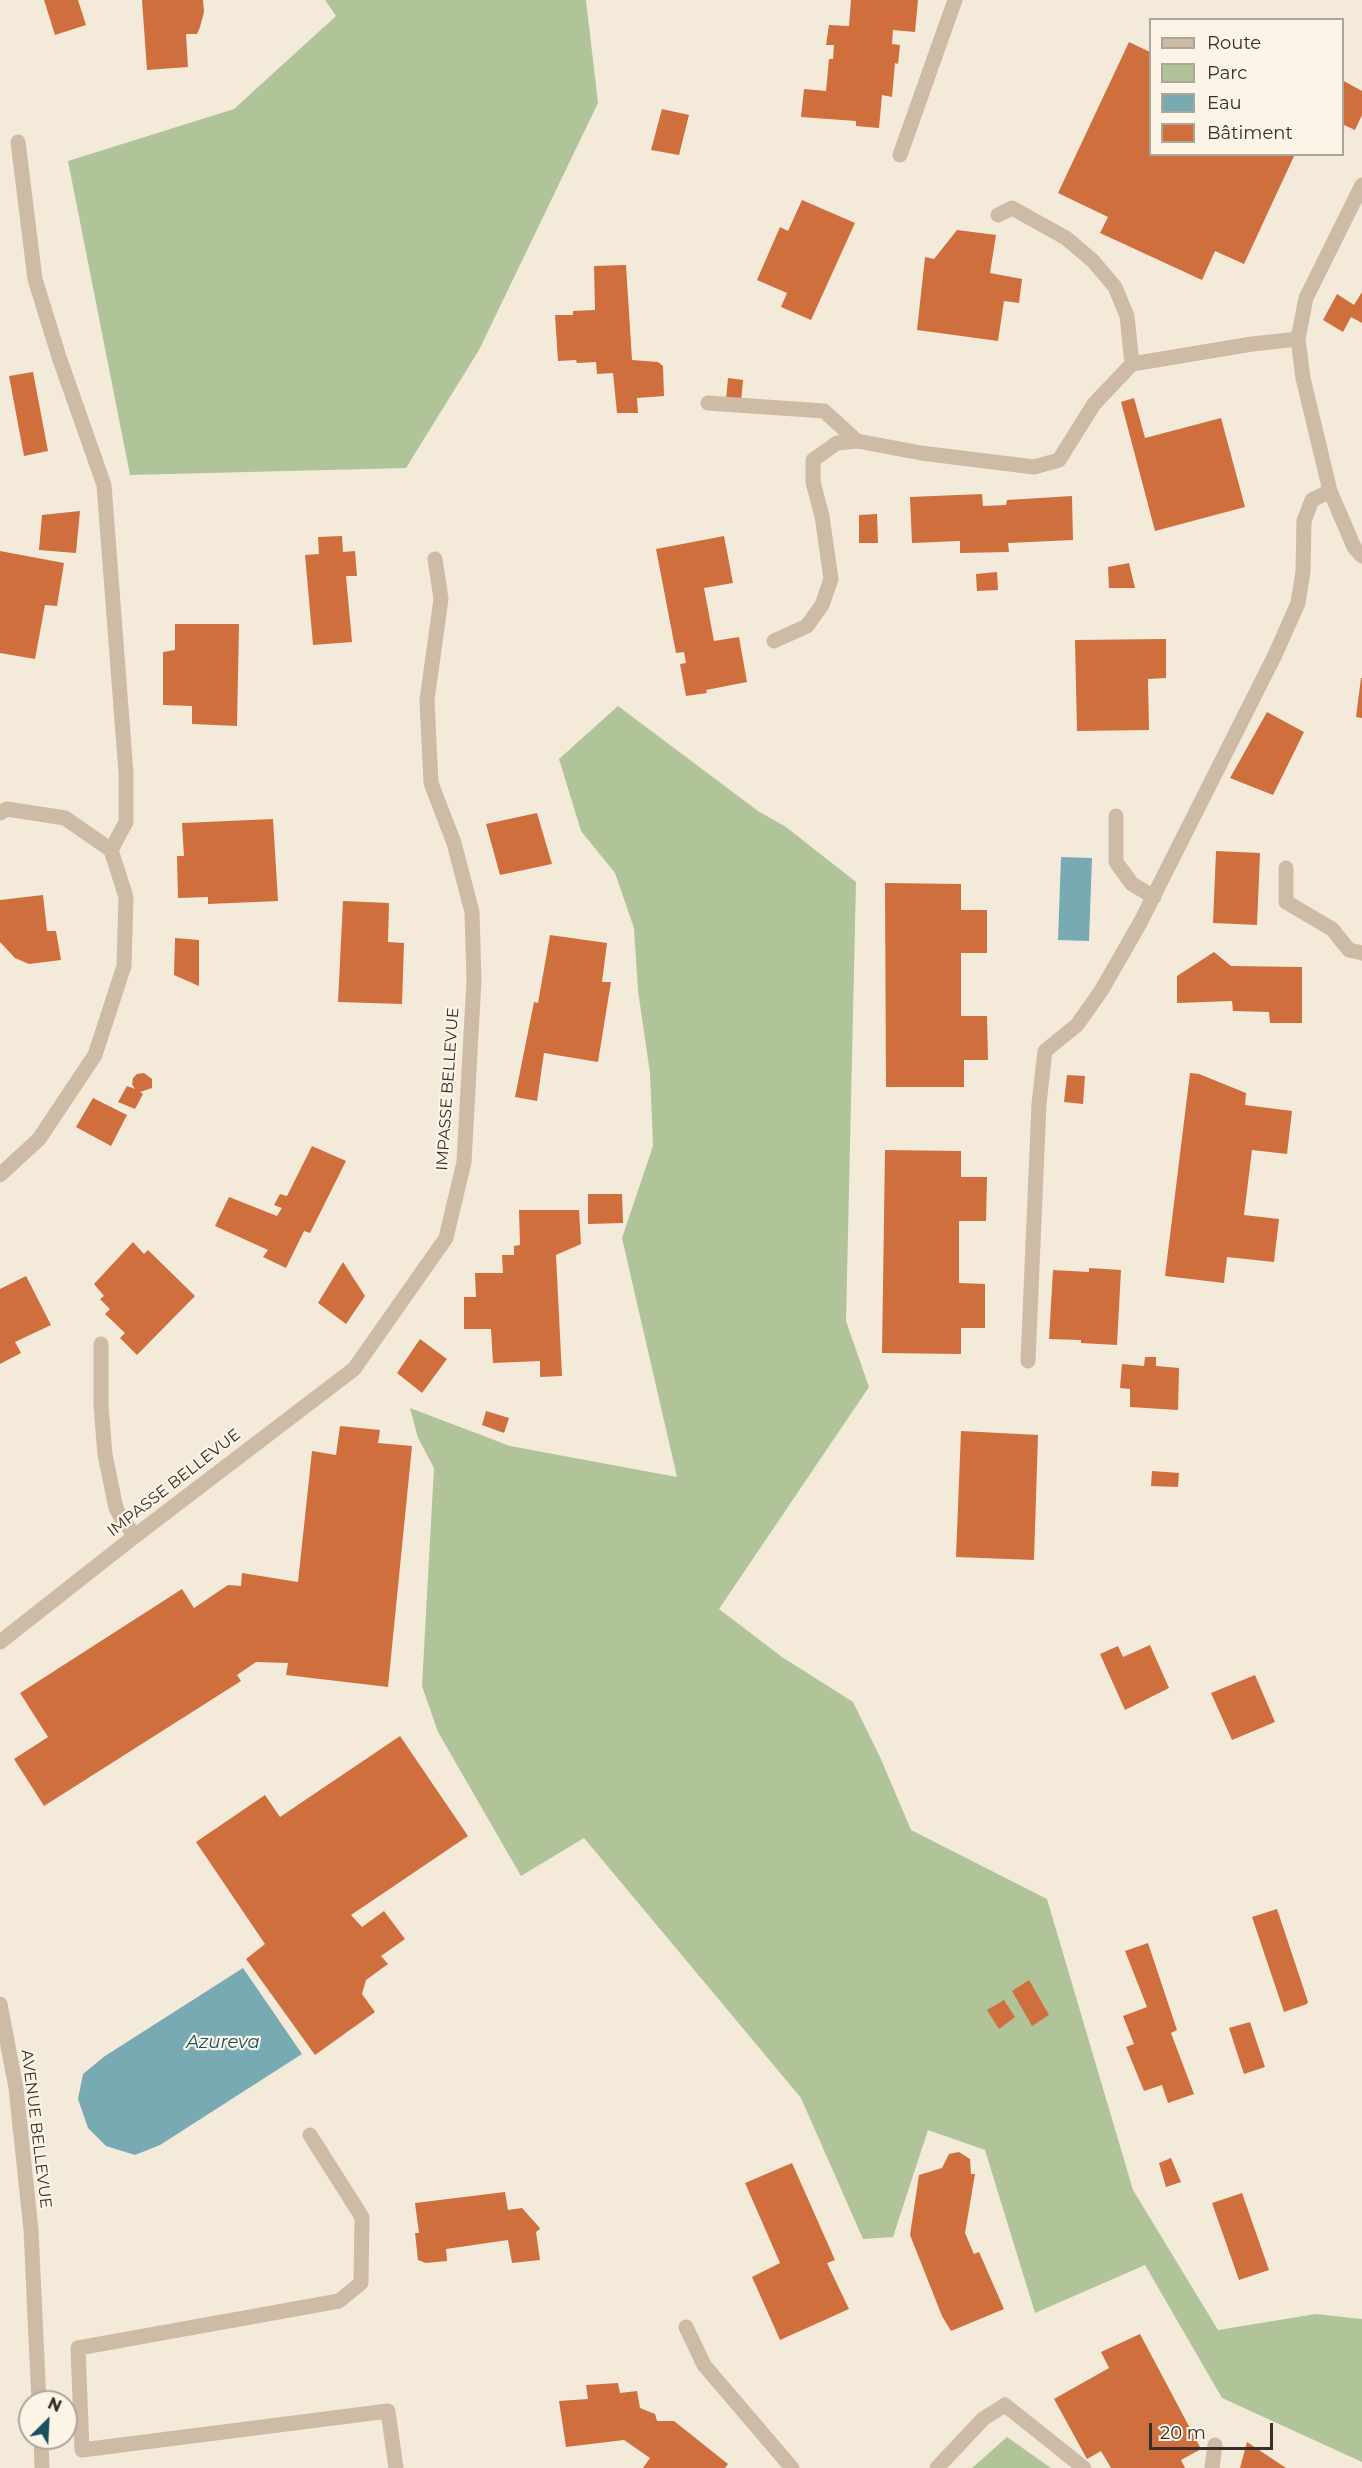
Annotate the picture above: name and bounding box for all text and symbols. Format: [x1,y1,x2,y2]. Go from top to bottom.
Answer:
legend [1149,18,1344,156]
text: Route [1207,32,1261,54]
text: Parc [1207,62,1247,84]
text: Eau [1207,92,1242,114]
text: Bâtiment [1207,122,1293,144]
street label: IMPASSE BELLEVUE [433,1007,463,1171]
street label: IMPASSE BELLEVUE [104,1425,244,1541]
water label: Azureva [186,2032,260,2054]
street label: AVENUE BELLEVUE [17,2049,55,2209]
north arrow [18,2390,78,2450]
text: N [45,2394,64,2416]
scale bar [1152,2411,1276,2449]
text: 20 m [1160,2422,1206,2444]

